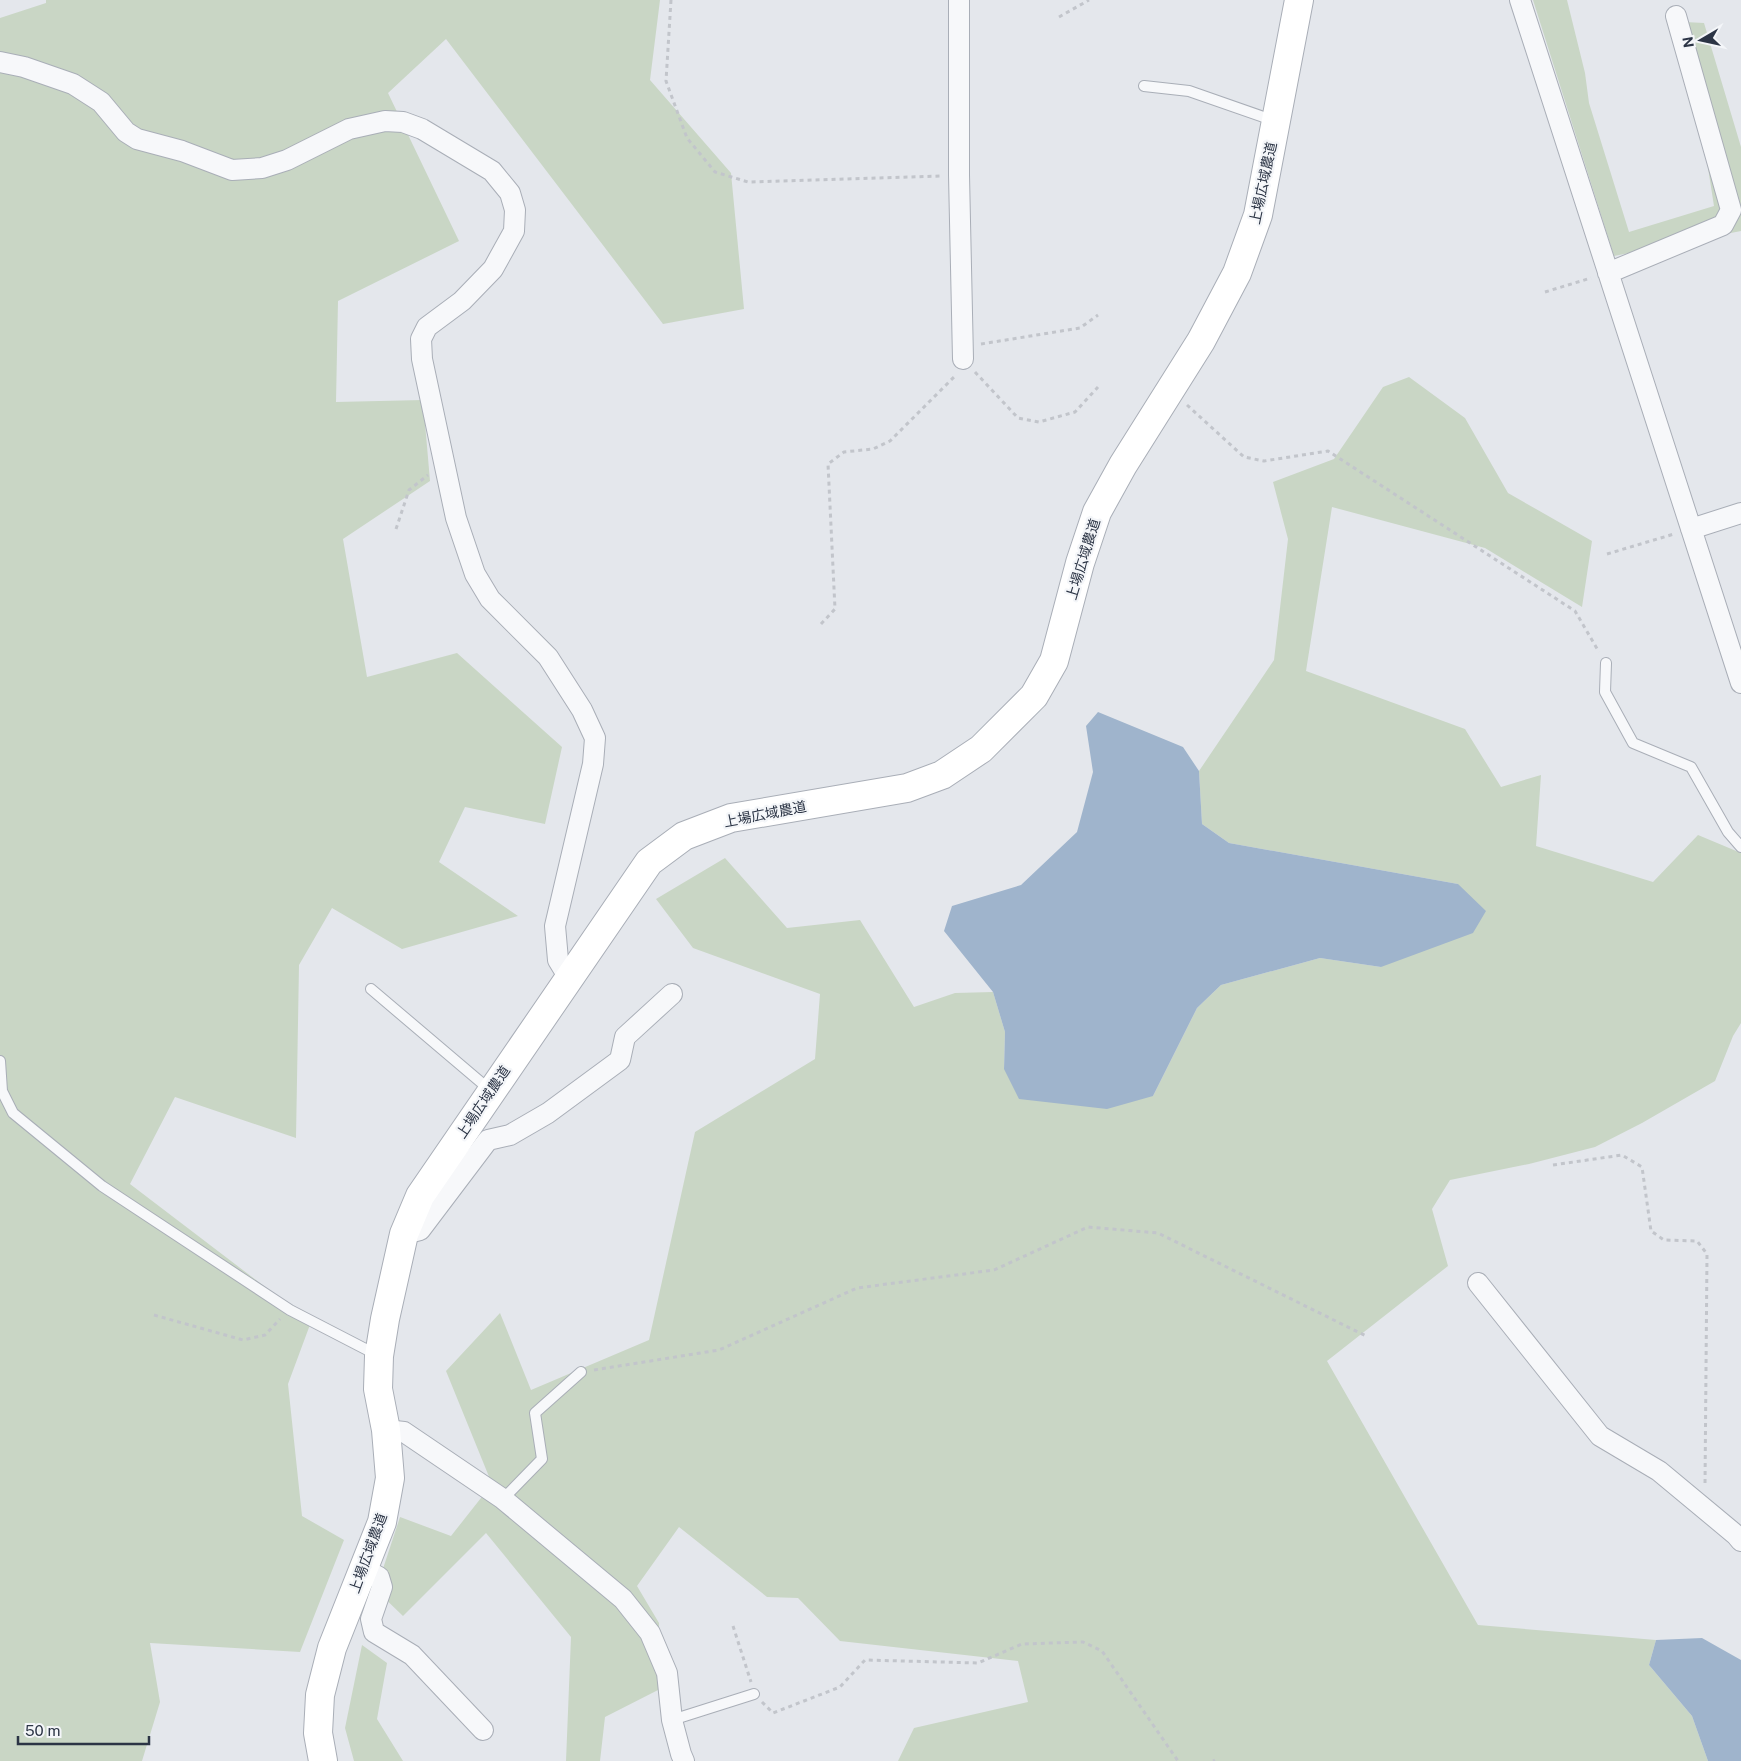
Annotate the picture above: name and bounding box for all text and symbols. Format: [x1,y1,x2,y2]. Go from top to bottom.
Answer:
north arrow [1676,15,1726,65]
text: N [1679,35,1697,49]
street label: 上場広域農道 [1246,140,1280,226]
street label: 上場広域農道 [1063,516,1103,602]
street label: 上場広域農道 [722,798,808,830]
street label: 上場広域農道 [453,1063,513,1141]
street label: 上場広域農道 [346,1511,390,1595]
scale bar [18,1714,149,1746]
text: 50 m [25,1722,60,1739]

